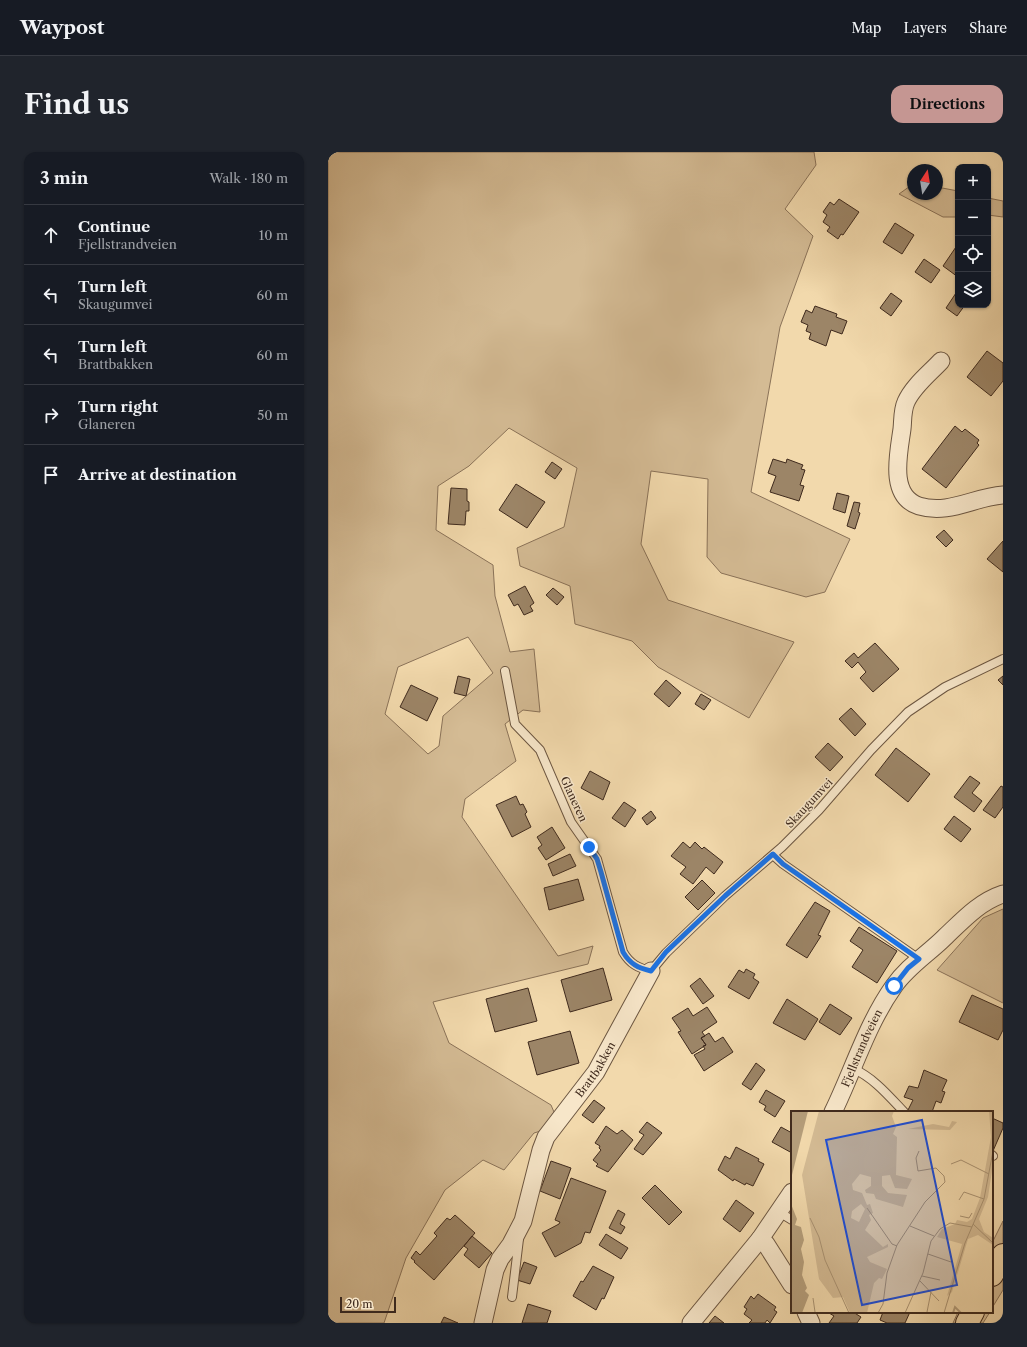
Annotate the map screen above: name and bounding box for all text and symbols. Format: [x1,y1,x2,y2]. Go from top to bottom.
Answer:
text: Waypost [20,16,104,39]
text: Map [851,19,881,37]
text: Layers [903,19,947,37]
text: Share [969,19,1007,37]
button: Directions [891,85,1003,123]
text: Find us [24,87,129,121]
north arrow [907,164,943,200]
map controls [955,164,991,308]
button: + [955,164,991,200]
text: 3 min [40,168,89,188]
text: Walk · 180 m [209,170,288,186]
button: − [955,200,991,236]
text: Continue [78,217,150,236]
icon: ahead [40,224,62,246]
text: 10 m [259,227,288,243]
text: Fjellstrandveien [78,236,177,252]
button: locate [955,236,991,272]
button: layers [955,272,991,308]
text: Turn left [78,277,147,296]
icon: left [40,284,62,306]
text: 60 m [257,287,288,303]
text: Skaugumvei [78,296,152,312]
text: Turn left [78,337,147,356]
icon: left [40,344,62,366]
text: 60 m [257,347,288,363]
text: Brattbakken [78,356,153,372]
text: Turn right [78,397,158,416]
icon: right [40,404,62,426]
text: 50 m [257,407,288,423]
text: Glaneren [78,416,135,432]
icon: arrive [40,464,62,486]
text: Arrive at destination [78,465,237,484]
street label: Glaneren [557,774,591,824]
street label: Skaugumvei [782,775,836,831]
route end [580,838,598,856]
route start [885,977,903,995]
street label: Fjellstrandveien [838,1007,885,1089]
street label: Brattbakken [572,1039,618,1100]
inset map [791,1111,993,1313]
scale bar [340,1295,396,1314]
text: 20 m [346,1297,372,1311]

